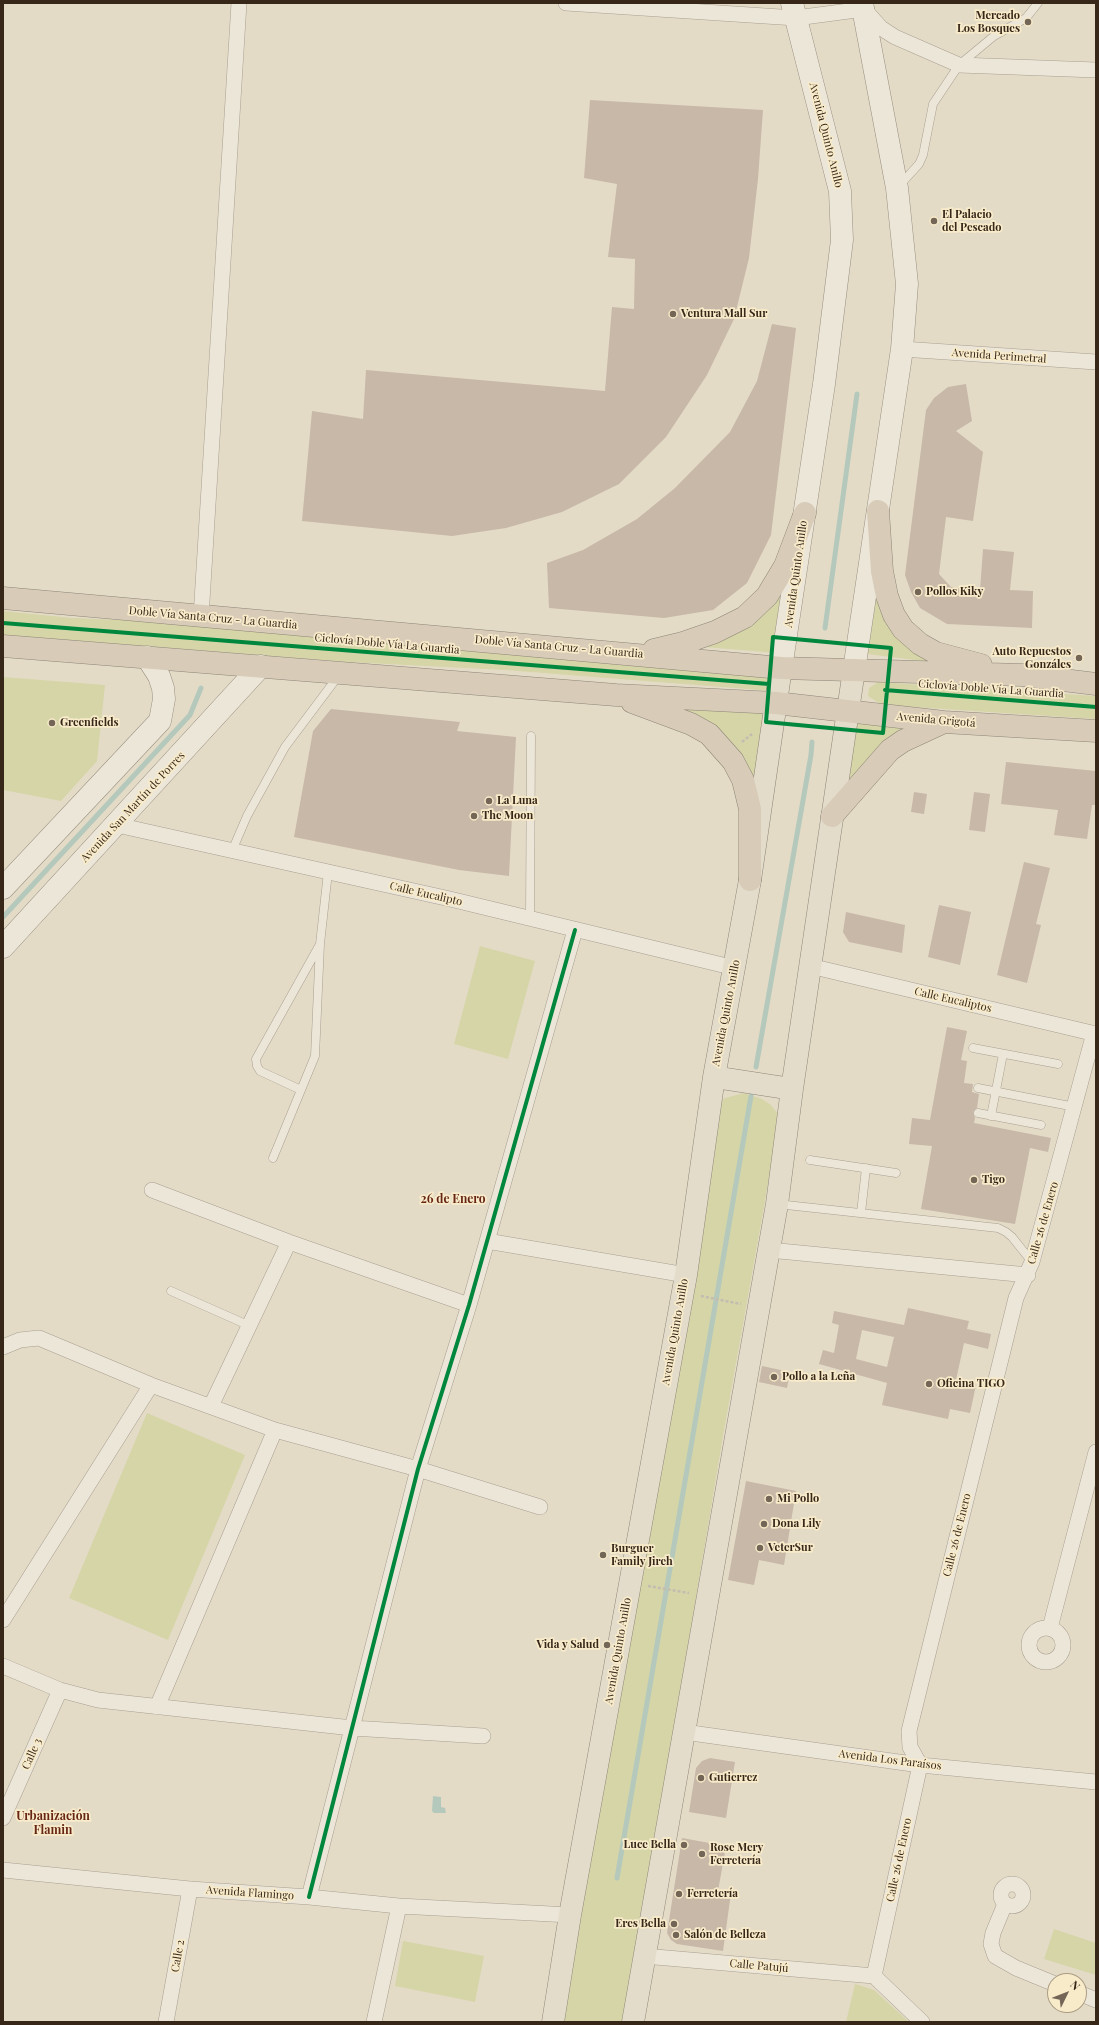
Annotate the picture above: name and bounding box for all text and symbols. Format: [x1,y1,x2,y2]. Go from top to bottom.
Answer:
place label: Mercado Los Bosques [957,9,1020,35]
marker: Mercado Los Bosques [1023,17,1033,27]
street label: Avenida Quinto Anillo [807,81,845,189]
place label: El Palacio del Pescado [942,208,1002,234]
marker: El Palacio del Pescado [929,216,939,226]
place label: Ventura Mall Sur [681,307,767,321]
marker: Ventura Mall Sur [668,309,678,319]
street label: Avenida Perimetral [951,346,1047,366]
street label: Avenida Quinto Anillo [782,520,810,628]
place label: Pollos Kiky [926,585,983,599]
marker: Pollos Kiky [913,587,923,597]
street label: Doble Vía Santa Cruz - La Guardia [128,604,298,632]
street label: Ciclovía Doble Vía La Guardia [314,631,460,657]
street label: Doble Vía Santa Cruz - La Guardia [474,633,644,661]
place label: Auto Repuestos Gonzáles [993,645,1071,671]
marker: Auto Repuestos Gonzáles [1074,653,1084,663]
street label: Ciclovía Doble Vía La Guardia [918,677,1064,701]
street label: Avenida Grigotá [896,710,976,730]
place label: Greenfields [60,716,119,730]
marker: Greenfields [47,718,57,728]
street label: Avenida San Martín de Porres [78,749,188,865]
place label: La Luna [497,794,538,808]
marker: La Luna [484,796,494,806]
place label: The Moon [482,809,533,823]
marker: The Moon [469,811,479,821]
street label: Calle Eucalipto [388,879,464,909]
street label: Avenida Quinto Anillo [709,959,743,1067]
street label: Calle Eucaliptos [913,985,993,1015]
place label: Tigo [982,1173,1005,1187]
marker: Tigo [969,1175,979,1185]
street label: Calle 26 de Enero [1025,1180,1061,1266]
district label: 26 de Enero [421,1192,485,1206]
street label: Avenida Quinto Anillo [659,1278,691,1386]
place label: Pollo a la Leña [782,1370,855,1384]
marker: Pollo a la Leña [769,1372,779,1382]
place label: Oficina TIGO [937,1377,1005,1391]
marker: Oficina TIGO [924,1379,934,1389]
place label: Mi Pollo [777,1492,819,1506]
street label: Calle 26 de Enero [940,1492,974,1578]
marker: Mi Pollo [764,1494,774,1504]
place label: Dona Lily [772,1517,821,1531]
marker: Dona Lily [759,1519,769,1529]
place label: VeterSur [768,1541,813,1555]
place label: Burguer Family Jireh [611,1542,673,1568]
marker: VeterSur [755,1543,765,1553]
marker: Burguer Family Jireh [598,1550,608,1560]
street label: Avenida Quinto Anillo [602,1597,634,1705]
place label: Vida y Salud [537,1638,599,1652]
marker: Vida y Salud [602,1640,612,1650]
street label: Calle 3 [19,1736,45,1772]
street label: Avenida Los Paraísos [838,1747,942,1773]
place label: Gutierrez [709,1771,757,1785]
marker: Gutierrez [696,1773,706,1783]
district label: Urbanización Flamin [16,1809,90,1837]
street label: Calle 26 de Enero [884,1817,914,1903]
place label: Luce Bella [624,1838,676,1852]
marker: Luce Bella [679,1840,689,1850]
place label: Rose Mery Ferretería [710,1841,763,1867]
marker: Rose Mery Ferretería [697,1849,707,1859]
street label: Avenida Flamingo [206,1883,294,1903]
place label: Ferretería [687,1887,738,1901]
marker: Ferretería [674,1889,684,1899]
place label: Eres Bella [615,1917,666,1931]
marker: Eres Bella [669,1919,679,1929]
place label: Salón de Belleza [684,1928,766,1942]
marker: Salón de Belleza [671,1930,681,1940]
street label: Calle 2 [169,1939,187,1973]
street label: Calle Patujú [729,1957,789,1975]
north arrow [1047,1973,1087,2013]
text: N [1067,1977,1084,1993]

